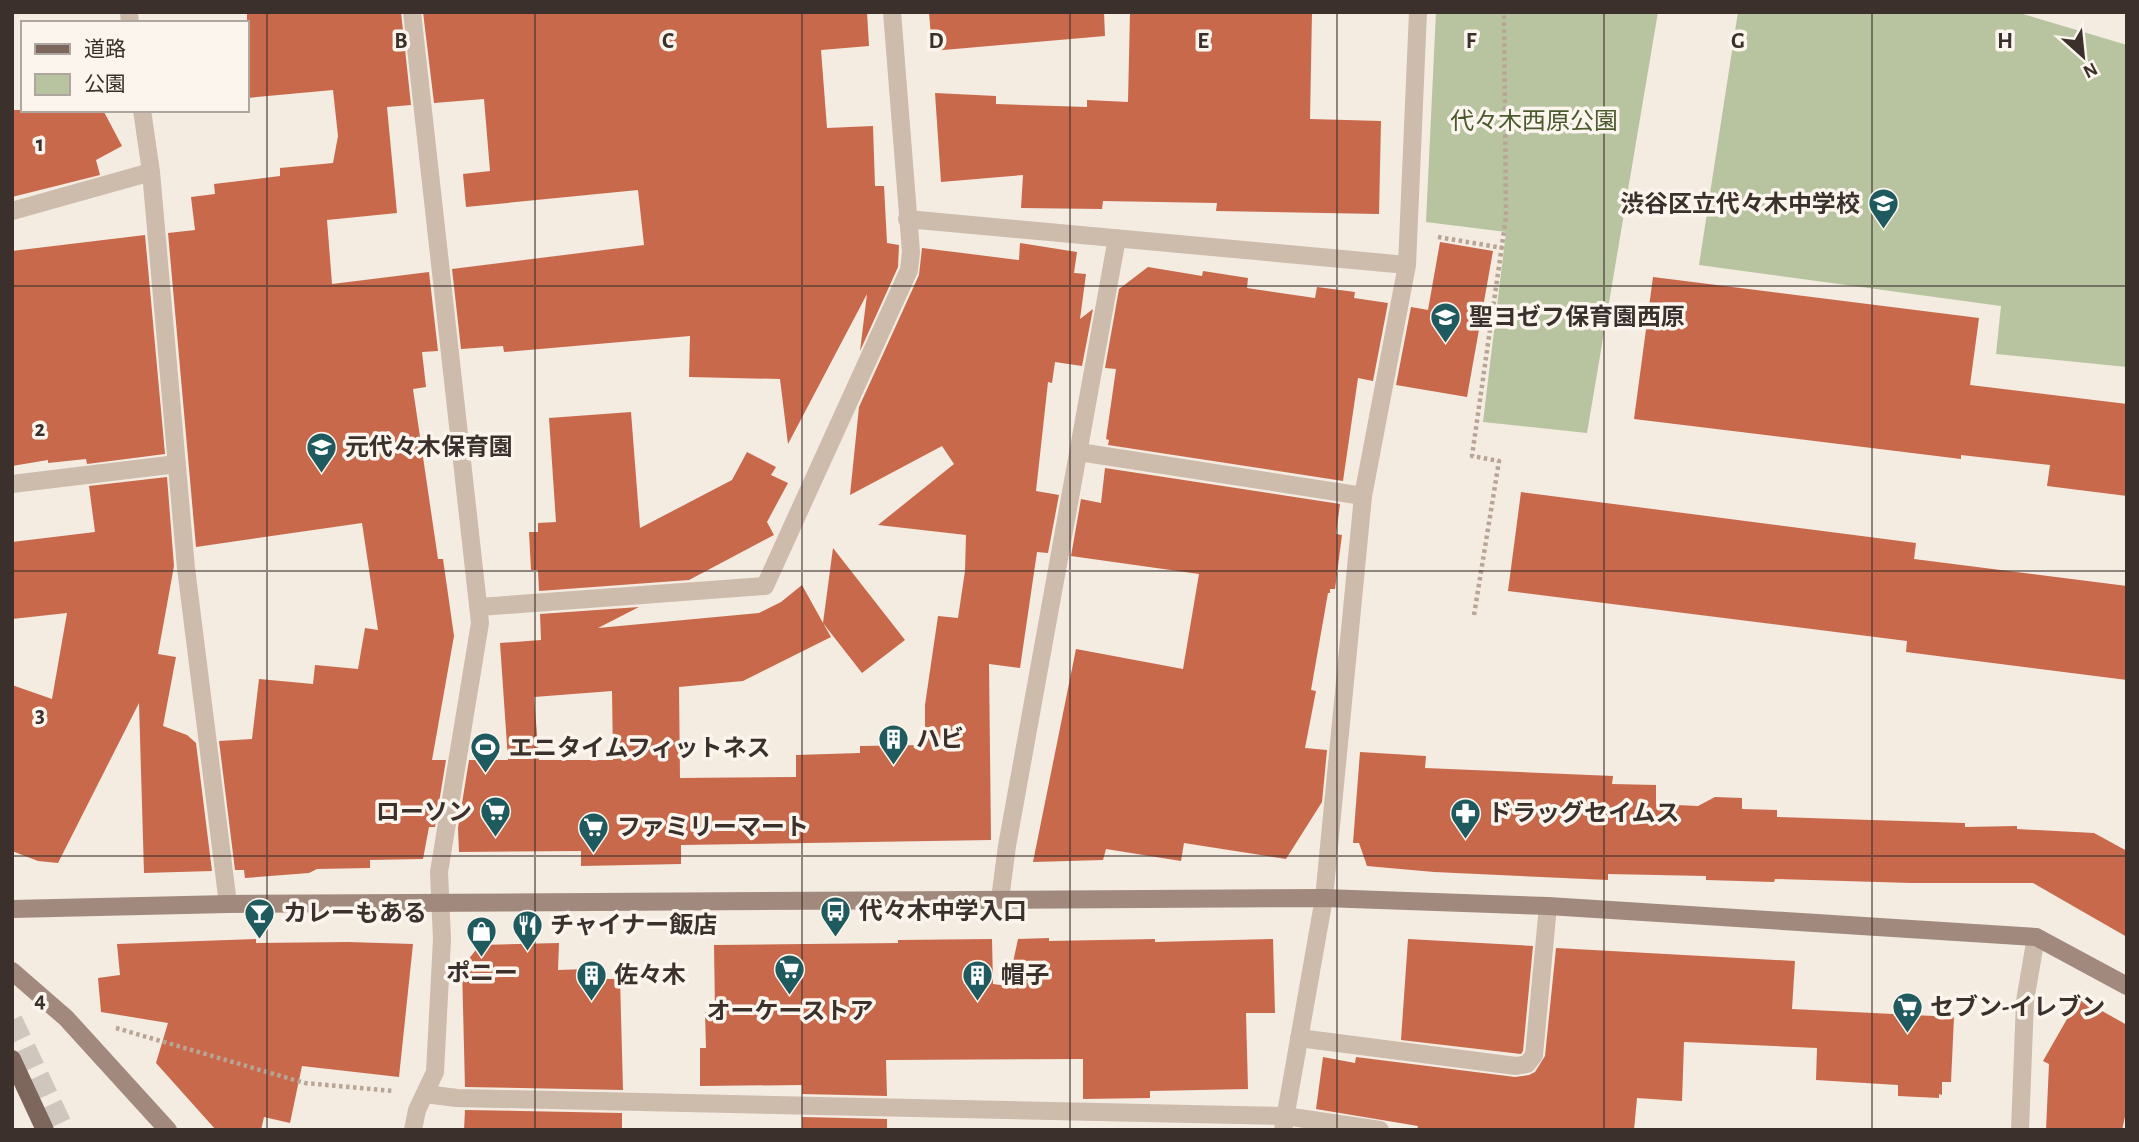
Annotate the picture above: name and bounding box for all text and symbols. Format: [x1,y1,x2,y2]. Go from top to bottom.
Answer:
legend [21,21,248,112]
north arrow [2048,21,2118,91]
text: B [394,30,408,53]
text: C [662,30,674,53]
text: D [928,30,944,53]
text: E [1197,30,1209,53]
text: F [1466,30,1477,53]
text: G [1731,30,1745,53]
text: H [1997,30,2013,53]
text: 道路 [84,38,126,60]
text: N [2080,58,2100,81]
text: 公園 [84,74,126,95]
park label: 代々木西原公園 [1450,109,1618,134]
text: 1 [36,133,44,156]
school or university icon: 渋谷区立代々木中学校 [1866,187,1900,231]
place label: 渋谷区立代々木中学校 [1620,191,1860,217]
school or university icon: 聖ヨゼフ保育園西原 [1429,300,1463,344]
place label: 聖ヨゼフ保育園西原 [1469,304,1685,330]
text: 2 [35,418,46,441]
school or university icon: 元代々木保育園 [305,430,339,474]
place label: 元代々木保育園 [345,434,513,460]
text: 3 [35,704,45,727]
building icon: ハビ [876,722,910,766]
place label: ハビ [916,726,964,752]
sports icon: エニタイムフィットネス [469,731,503,775]
place label: エニタイムフィットネス [509,735,771,761]
supermarket icon: ローソン [478,795,512,839]
pharmacy icon: ドラッグセイムス [1448,796,1482,840]
place label: ドラッグセイムス [1488,800,1680,826]
place label: ローソン [376,801,472,825]
supermarket icon: ファミリーマート [577,810,611,854]
place label: ファミリーマート [617,816,809,840]
bus stop icon: 代々木中学入口 [819,894,853,938]
bar icon: カレーもある [243,896,277,940]
place label: 代々木中学入口 [859,898,1027,924]
place label: カレーもある [283,901,427,926]
restaurant icon: チャイナー飯店 [510,908,544,952]
place label: チャイナー飯店 [550,912,717,938]
shop icon: ポニー [465,914,499,958]
supermarket icon: オーケーストア [773,952,807,996]
building icon: 佐々木 [574,958,608,1002]
building icon: 帽子 [961,958,995,1002]
place label: ポニー [446,960,518,986]
place label: 佐々木 [614,962,686,988]
place label: 帽子 [1001,962,1049,988]
text: 4 [34,989,46,1012]
supermarket icon: セブン-イレブン [1890,990,1924,1034]
place label: セブン-イレブン [1930,994,2105,1020]
place label: オーケーストア [707,999,873,1024]

